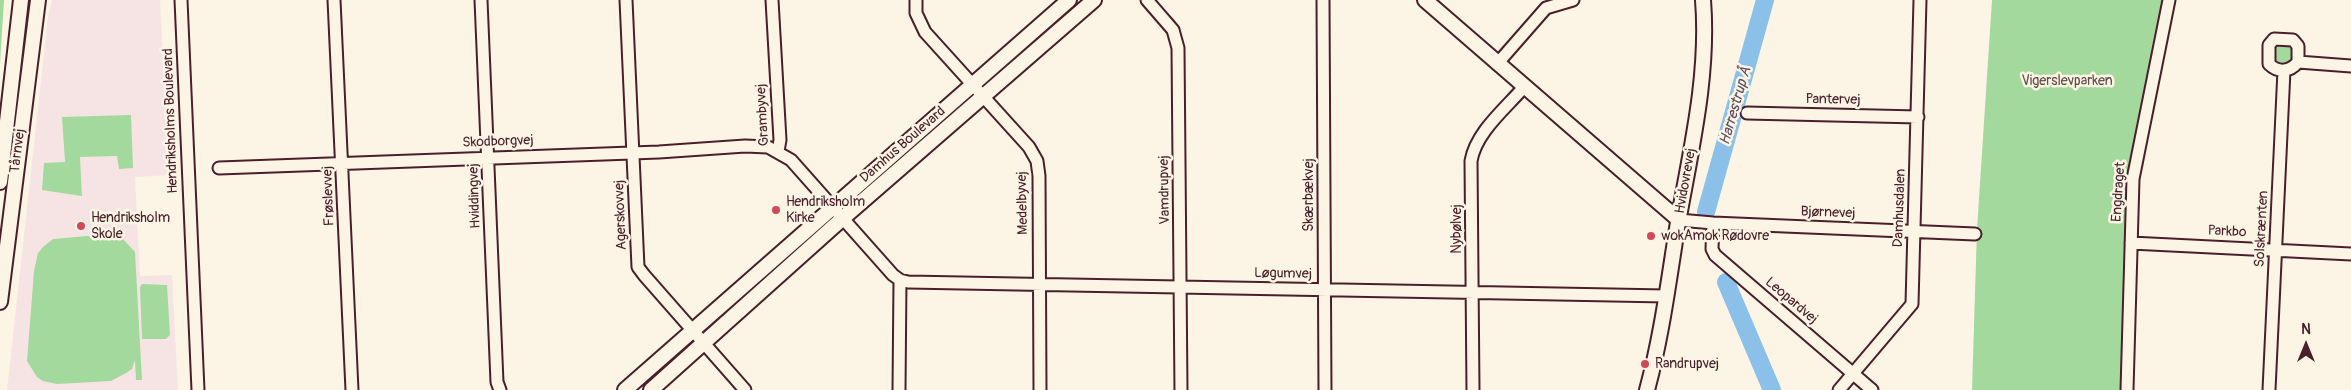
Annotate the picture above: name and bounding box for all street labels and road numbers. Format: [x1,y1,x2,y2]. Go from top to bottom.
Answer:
street label: Hendriksholms Boulevard [160,48,182,194]
street label: Grambyvej [753,83,773,147]
street label: Pantervej [1805,91,1861,109]
street label: Damhus Boulevard [857,103,949,187]
street label: Tårnvej [7,128,29,174]
street label: Skodborgvej [462,132,534,152]
street label: Hvidovrevej [1672,147,1700,215]
street label: Vamdrupvej [1156,155,1174,225]
street label: Skærbækvej [1301,158,1317,232]
street label: Engdraget [2109,161,2129,223]
street label: Hviddingvej [465,163,485,229]
street label: Frøslevvej [320,166,338,226]
street label: Damhusdalen [1890,168,1910,248]
street label: Medelbyvej [1014,171,1032,235]
street label: Agerskovvej [611,180,631,250]
street label: Solskrænten [2252,190,2272,268]
street label: Nybølvej [1449,204,1465,254]
street label: Bjørnevej [1800,204,1856,222]
street label: Parkbo [2207,223,2247,241]
street label: Løgumvej [1254,265,1312,283]
street label: Leopardvej [1761,274,1821,328]

